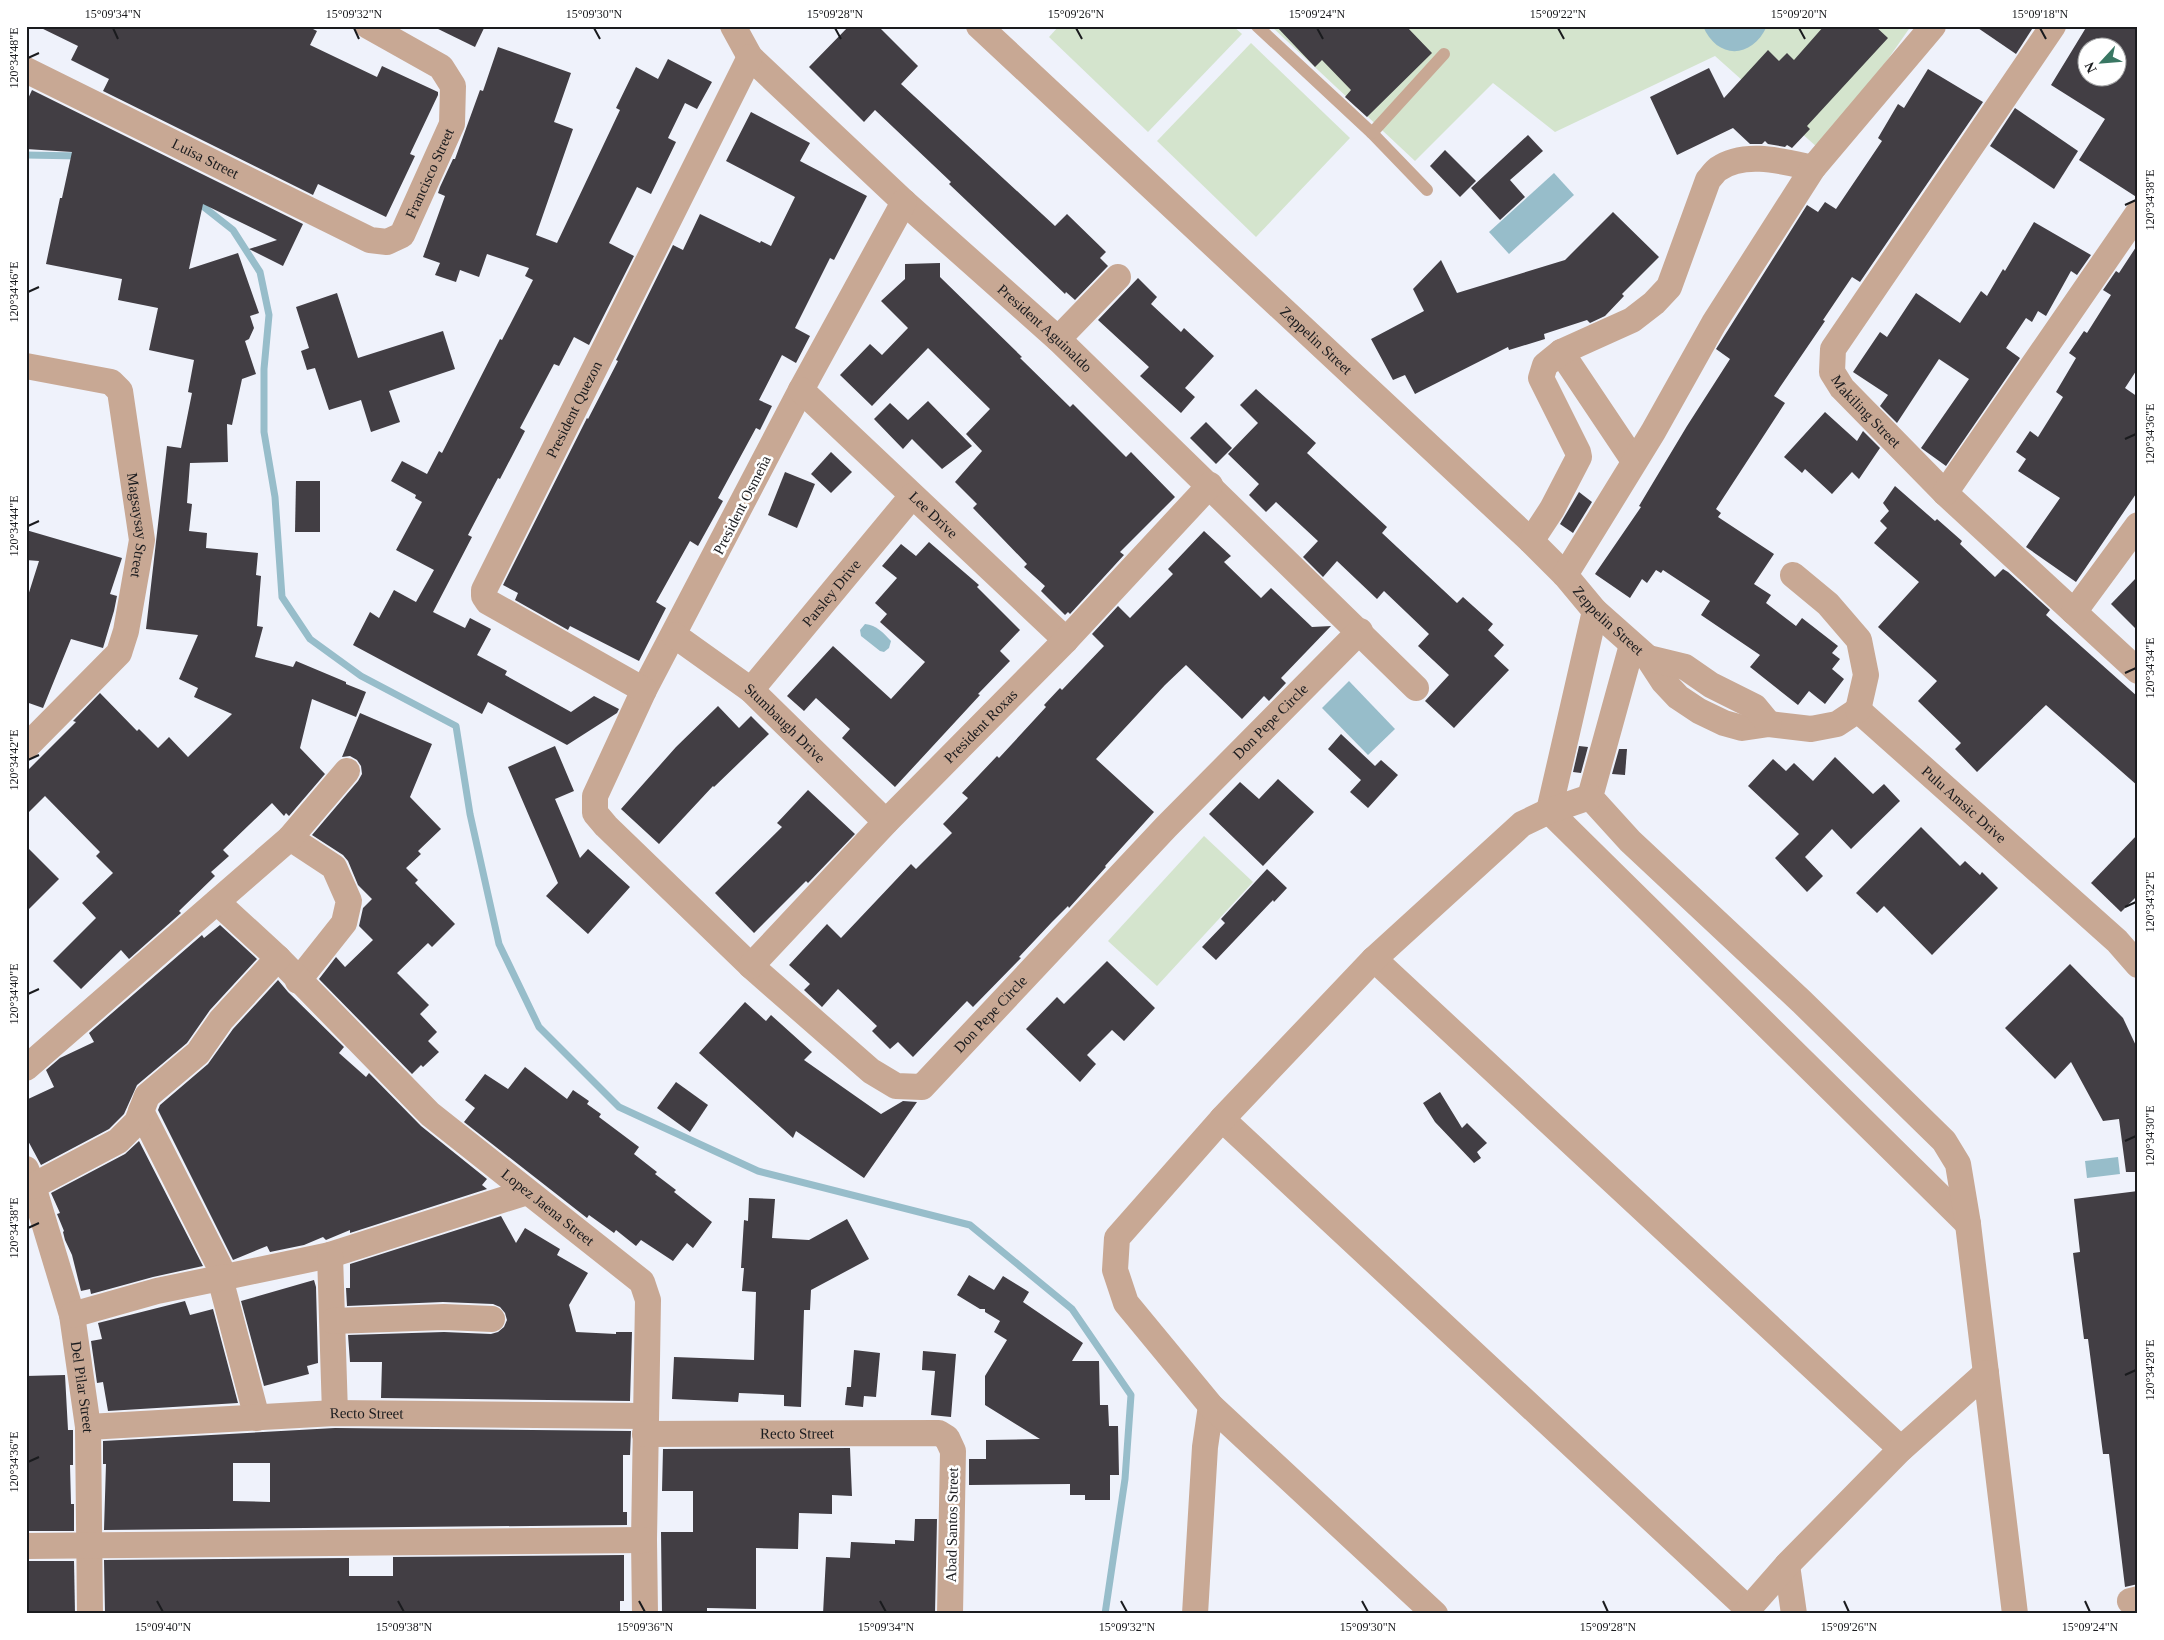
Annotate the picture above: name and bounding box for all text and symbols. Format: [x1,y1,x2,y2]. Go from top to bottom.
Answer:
text: 15°09'34"N [85,7,142,21]
text: 15°09'32"N [326,7,383,21]
text: 15°09'30"N [566,7,623,21]
text: 15°09'28"N [807,7,864,21]
text: 15°09'26"N [1048,7,1105,21]
text: 15°09'24"N [1289,7,1346,21]
text: 15°09'22"N [1530,7,1587,21]
text: 15°09'20"N [1771,7,1828,21]
text: 15°09'18"N [2012,7,2069,21]
text: 120°34'48"E [7,27,21,89]
north arrow [2076,38,2126,88]
text: N [2082,60,2100,75]
street label: Francisco Street [403,125,457,221]
street label: Luisa Street [169,135,242,182]
text: 120°34'38"E [2143,169,2157,231]
text: 120°34'46"E [7,261,21,323]
street label: President Aguinaldo [994,281,1095,376]
street label: Zeppelin Street [1277,303,1356,378]
street label: President Quezon [543,358,605,461]
street label: Makiling Street [1828,372,1904,451]
text: 120°34'36"E [2143,403,2157,465]
street label: President Osmeña [710,453,774,557]
street label: Magsaysay Street [124,472,150,580]
street label: Lee Drive [906,488,961,542]
text: 120°34'44"E [7,495,21,557]
street label: Parsley Drive [799,556,864,630]
street label: Zeppelin Street [1570,583,1647,659]
text: 120°34'34"E [2143,637,2157,699]
street label: Stumbaugh Drive [742,680,829,766]
street label: Don Pepe Circle [1230,680,1311,762]
street label: President Roxas [941,686,1021,766]
text: 120°34'42"E [7,729,21,791]
street label: Pulu Amsic Drive [1918,763,2010,846]
text: 120°34'32"E [2143,871,2157,933]
text: 120°34'40"E [7,963,21,1025]
street label: Don Pepe Circle [951,972,1030,1056]
text: 120°34'30"E [2143,1105,2157,1167]
street label: Lopez Jaena Street [498,1166,598,1249]
text: 120°34'38"E [7,1197,21,1259]
text: 120°34'28"E [2143,1339,2157,1401]
street label: Del Pilar Street [68,1340,96,1434]
street label: Recto Street [329,1405,404,1422]
street label: Recto Street [760,1425,835,1442]
text: 120°34'36"E [7,1431,21,1493]
street label: Abad Santos Street [943,1467,961,1583]
text: 15°09'40"N [135,1620,192,1634]
text: 15°09'38"N [376,1620,433,1634]
text: 15°09'36"N [617,1620,674,1634]
text: 15°09'34"N [858,1620,915,1634]
text: 15°09'32"N [1099,1620,1156,1634]
text: 15°09'30"N [1340,1620,1397,1634]
text: 15°09'28"N [1580,1620,1637,1634]
text: 15°09'26"N [1821,1620,1878,1634]
text: 15°09'24"N [2062,1620,2119,1634]

